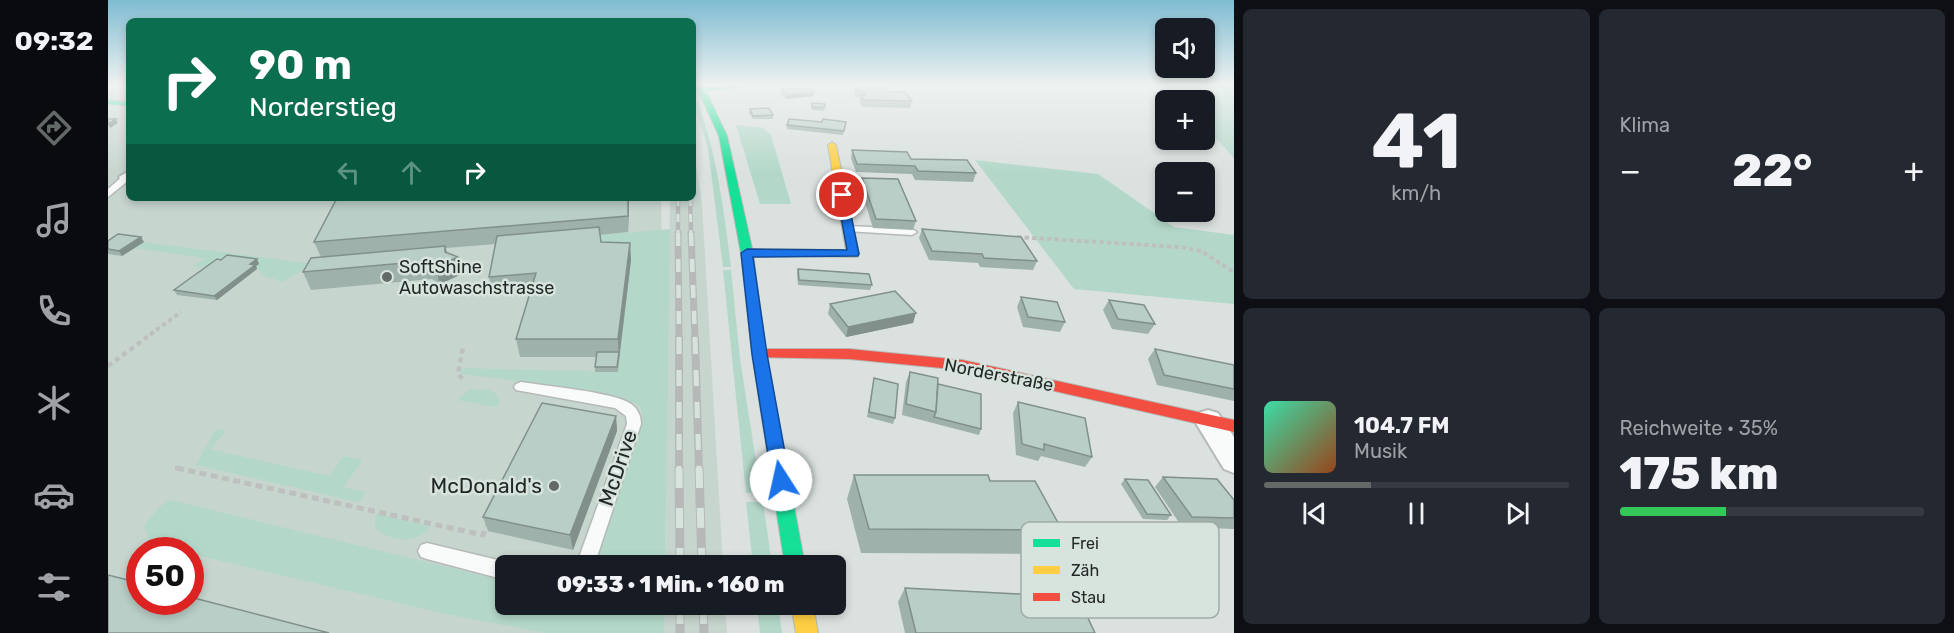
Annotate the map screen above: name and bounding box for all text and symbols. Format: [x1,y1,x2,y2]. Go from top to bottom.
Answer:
map controls [1155,18,1215,222]
button: sound [1155,18,1215,78]
text: 09:32 [15,25,93,57]
text: 90 m [249,40,352,90]
icon: right [150,42,228,120]
button: + [1155,90,1215,150]
text: Norderstieg [249,91,397,123]
text: 41 [1371,95,1461,188]
icon: directions [33,107,75,149]
text: Klima [1620,113,1670,137]
text: 22° [1732,144,1812,197]
text: − [1620,151,1641,190]
text: + [1903,151,1924,190]
icon: left [332,156,365,189]
icon: ahead [395,156,428,189]
icon: right [458,156,491,189]
button: − [1155,162,1215,222]
pin [816,169,867,220]
icon: arrive [825,178,858,211]
text: km/h [1391,181,1441,205]
icon: music [33,199,75,241]
place label: SoftShine Autowaschstrasse [399,256,554,299]
marker: SoftShine Autowaschstrasse [380,270,394,284]
icon: phone [33,290,75,332]
street label: Norderstraße [943,354,1055,396]
icon: climate [33,382,75,424]
text: 104.7 FM [1354,412,1449,439]
text: Reichweite · 35% [1620,416,1778,440]
street label: McDrive [593,427,642,509]
text: Musik [1354,439,1407,463]
text: 175 km [1620,447,1779,500]
position arrow [749,448,813,512]
place label: McDonald's [430,473,542,498]
icon: car [33,474,75,516]
marker: McDonald's [547,479,561,493]
icon: previous [1298,497,1331,530]
icon: pause [1400,497,1433,530]
icon: next [1501,497,1534,530]
legend [1021,522,1219,618]
text: Frei [1071,534,1099,553]
speed limit sign: 50 [126,537,204,615]
text: Zäh [1071,561,1099,580]
icon: filters [33,566,75,608]
text: 09:33 · 1 Min. · 160 m [557,571,784,598]
text: Stau [1071,588,1106,607]

